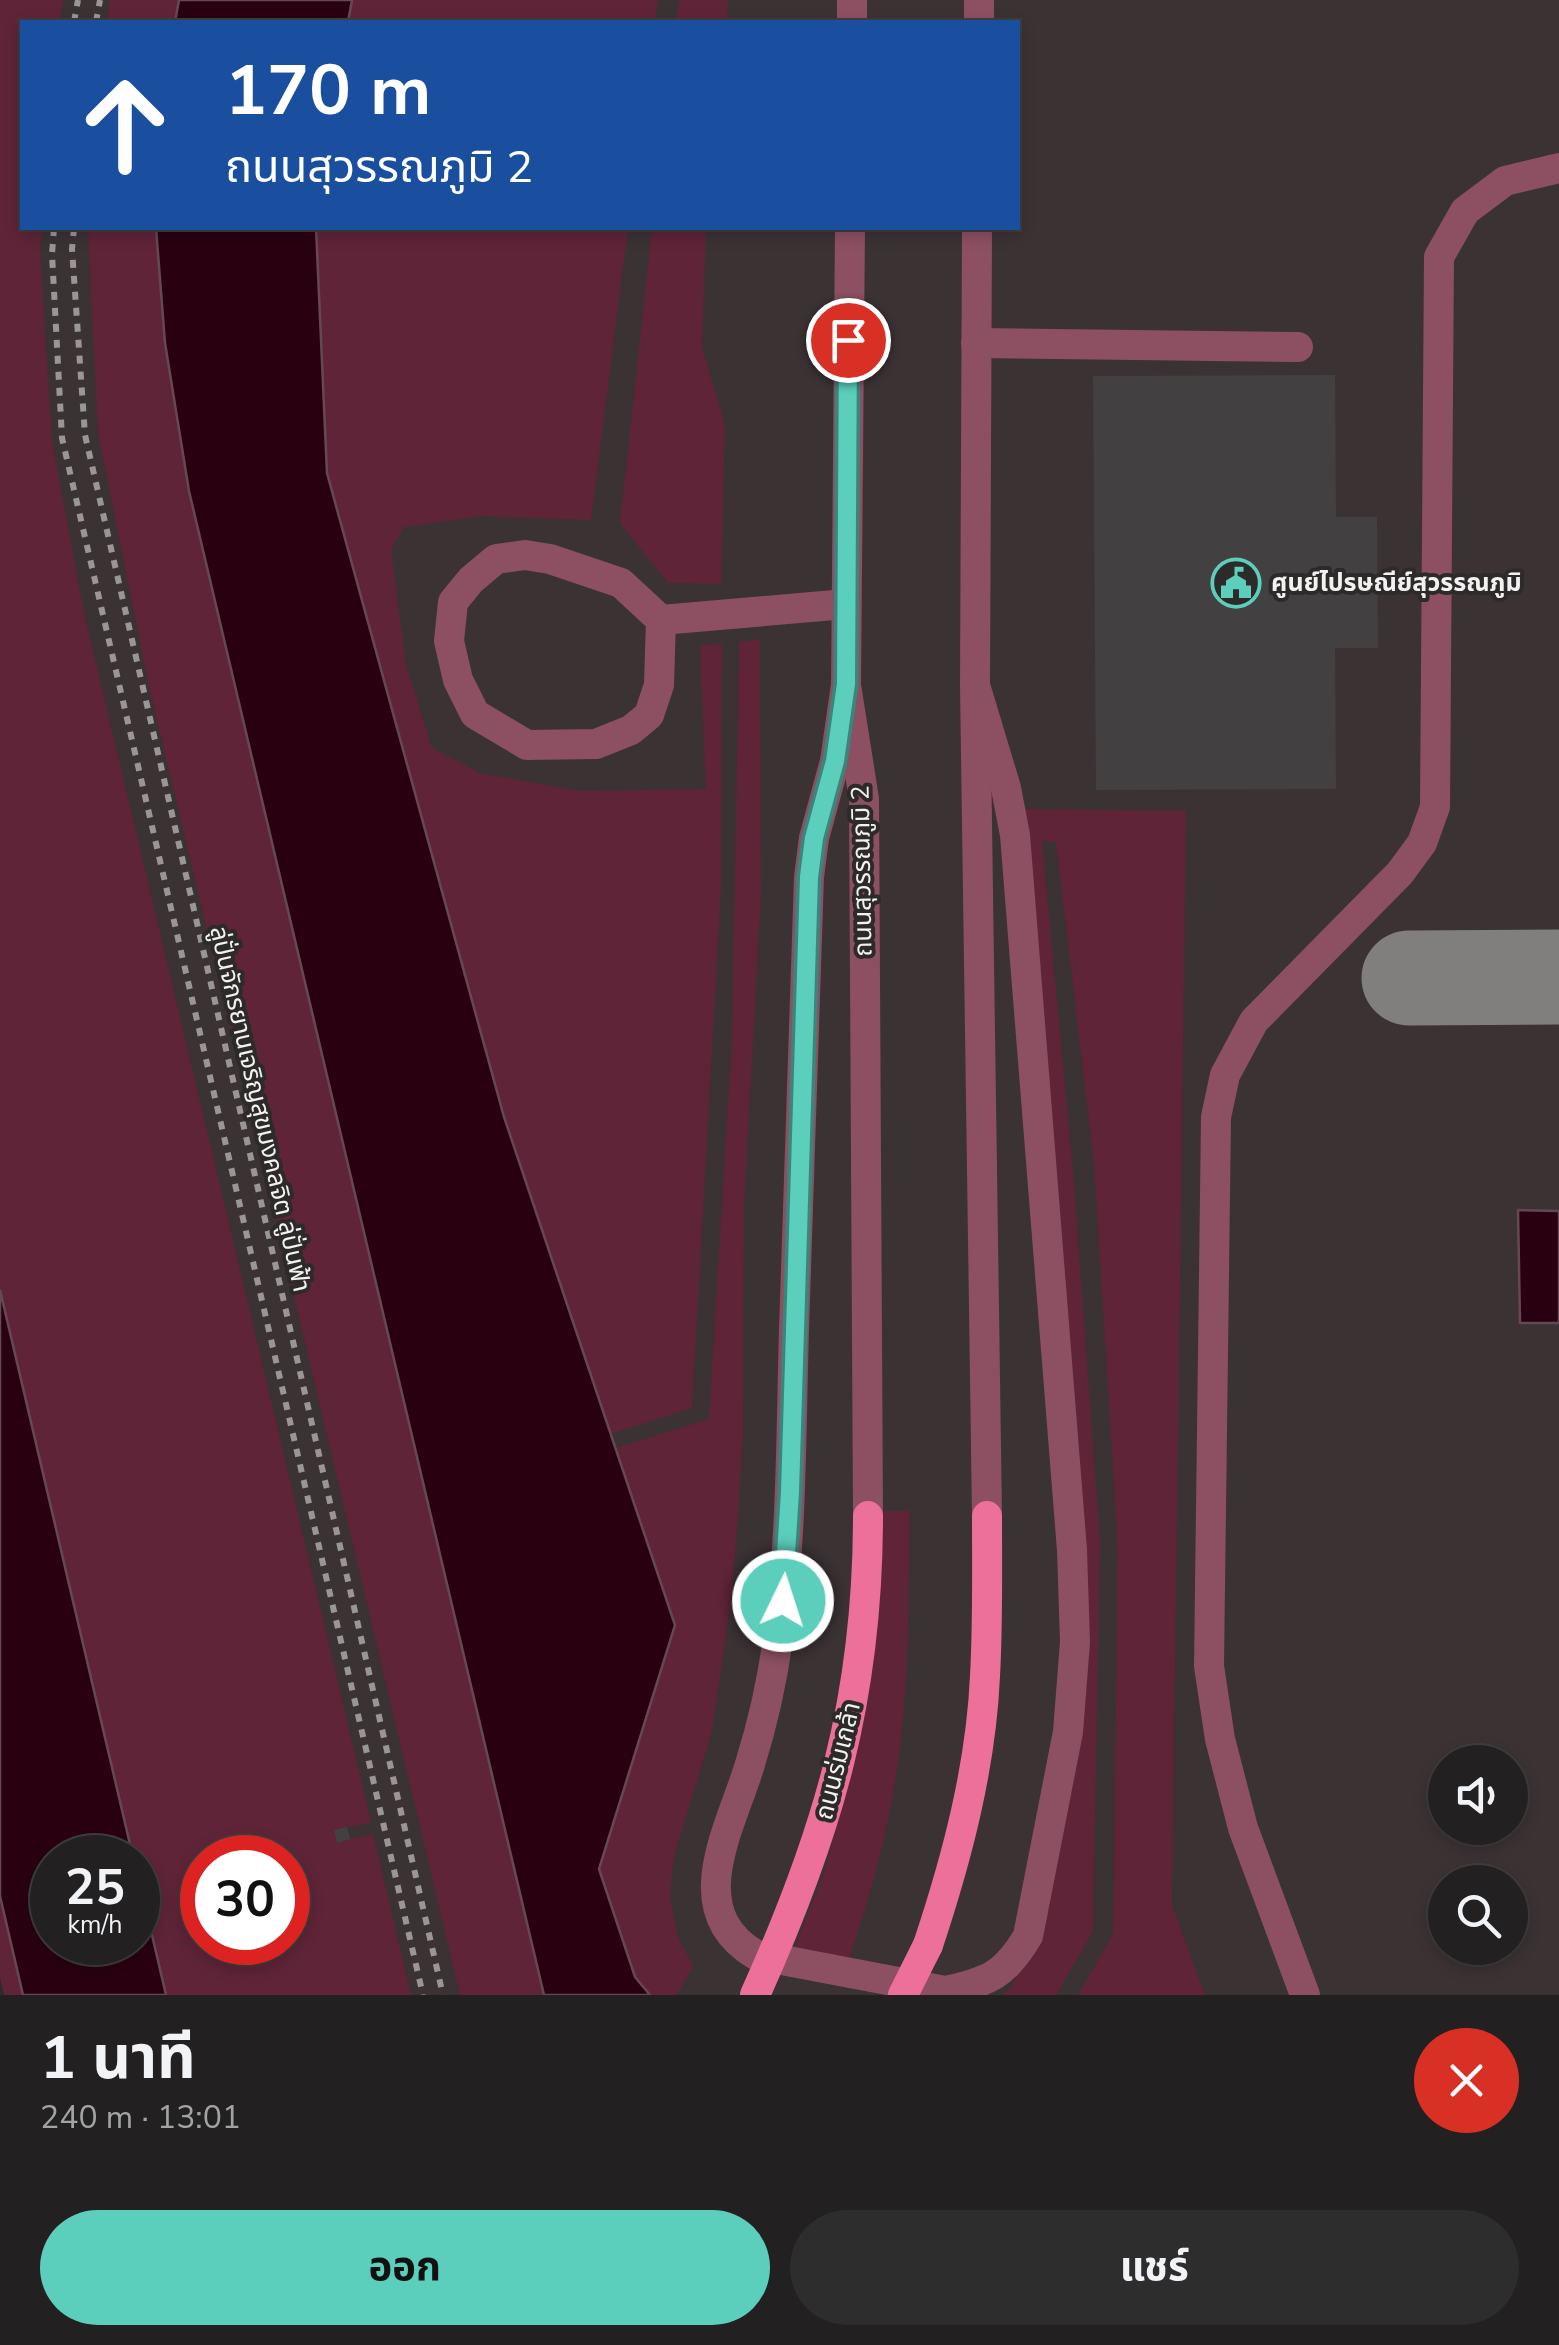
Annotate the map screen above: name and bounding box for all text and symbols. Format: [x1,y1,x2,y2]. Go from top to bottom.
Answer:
text: 170 m [225,43,431,139]
icon: ahead [60,60,190,190]
text: ถนนสุวรรณภูมิ 2 [225,137,533,198]
pin [806,298,891,383]
icon: arrive [821,313,876,368]
public building icon: ศูนย์ไปรษณีย์สุวรรณภูมิ [1210,557,1262,609]
place label: ศูนย์ไปรษณีย์สุวรรณภูมิ [1271,566,1522,600]
street label: ถนนสุวรรณภูมิ 2 [844,785,880,957]
street label: ลู่ปั่นจักรยานเจริญสุขมงคลจิต ลู่ปั่นฟ้า [201,923,319,1295]
position arrow [731,1549,835,1653]
street label: ถนนร่มเกล้า [807,1699,869,1823]
map controls [1428,1745,1528,1965]
button: sound [1428,1745,1528,1845]
speed limit sign: 30 [180,1835,310,1965]
text: 25 [65,1853,125,1922]
button: search [1428,1865,1528,1965]
text: km/h [67,1908,123,1942]
text: 1 นาที [40,2017,196,2099]
button: close [1414,2028,1519,2133]
text: 240 m · 13:01 [40,2096,241,2139]
button: ออก [40,2210,770,2325]
button: แชร์ [790,2210,1519,2325]

